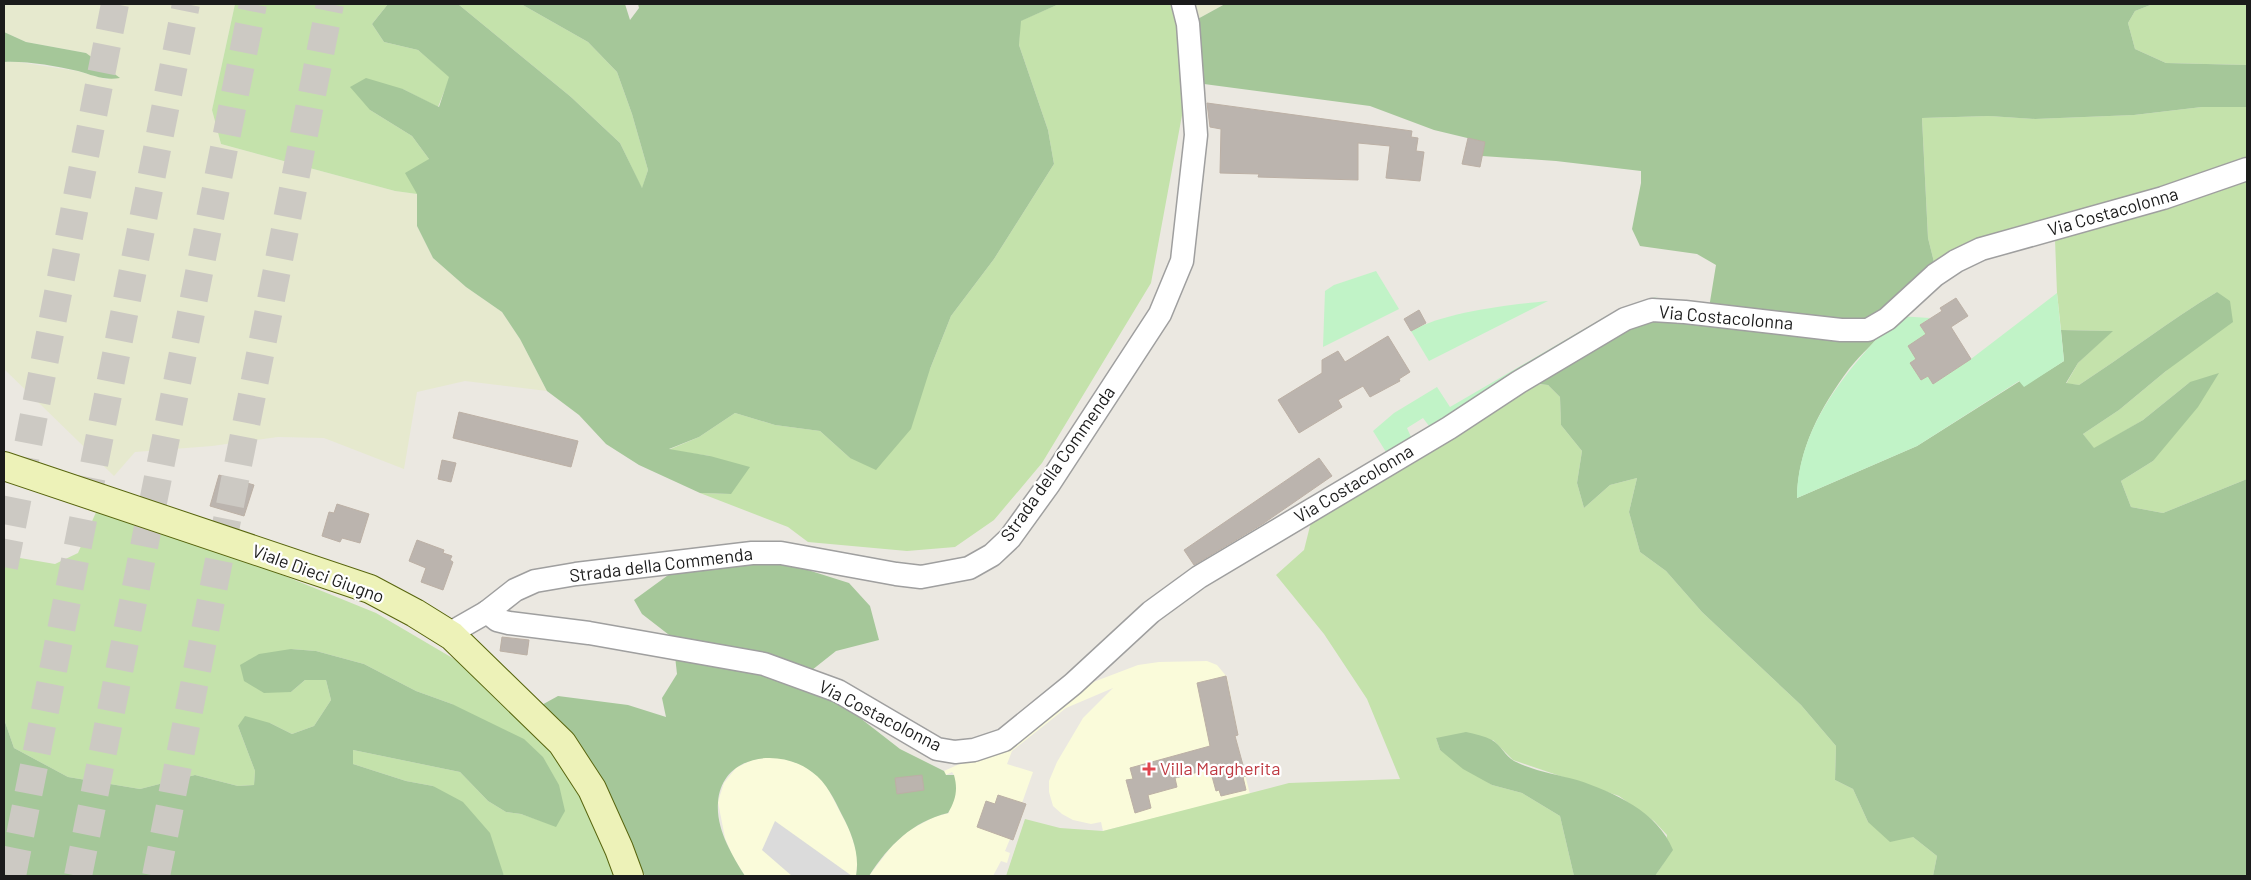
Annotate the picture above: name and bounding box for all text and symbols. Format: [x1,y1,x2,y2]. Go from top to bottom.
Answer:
street label: Via Costacolonna [2045,182,2181,240]
street label: Via Costacolonna [1658,300,1794,334]
street label: Strada della Commenda [995,382,1119,545]
street label: Via Costacolonna [1290,439,1417,527]
street label: Viale Dieci Giugno [249,539,387,607]
street label: Strada della Commenda [568,542,754,586]
street label: Via Costacolonna [815,675,945,756]
place label: Villa Margherita [1160,757,1280,779]
marker: Villa Margherita [1142,762,1156,776]

